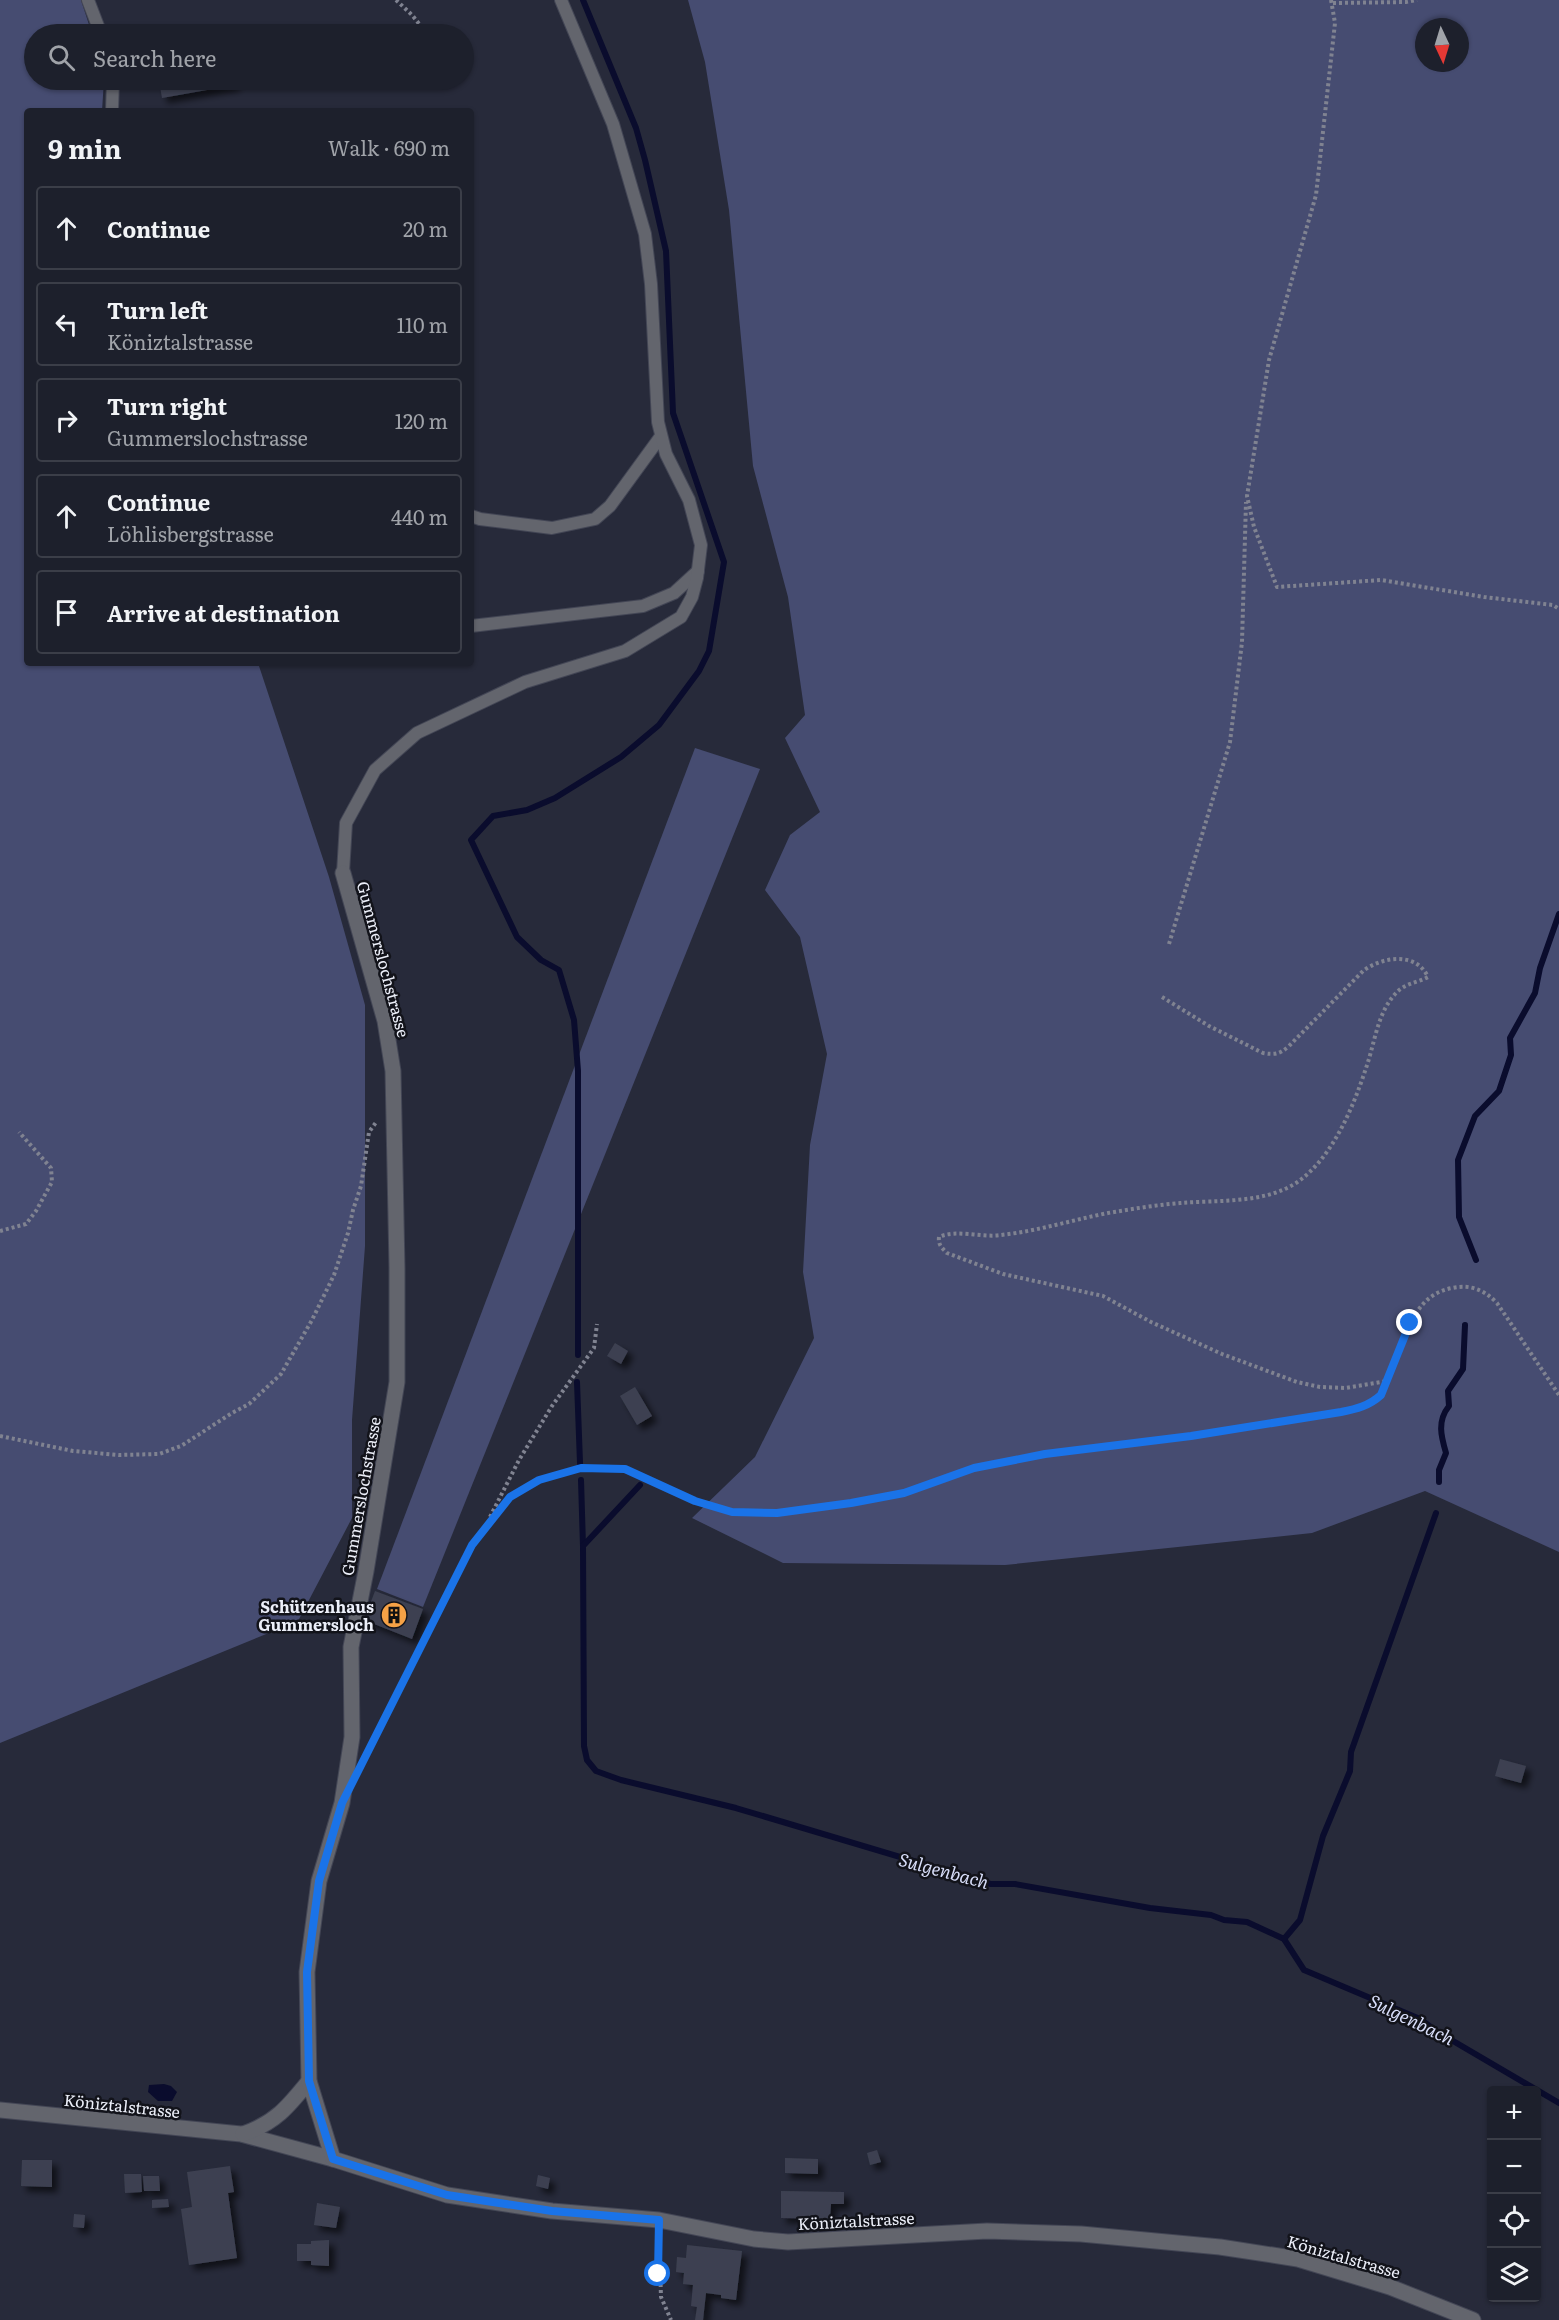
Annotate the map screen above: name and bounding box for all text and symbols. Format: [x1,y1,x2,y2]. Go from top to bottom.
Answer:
north arrow [1415,18,1469,72]
search box [24,24,474,90]
icon: search [45,41,78,74]
text: Search here [93,41,216,74]
text: 9 min [48,128,122,167]
text: Walk · 690 m [328,132,450,162]
icon: ahead [50,212,83,245]
text: Continue [107,212,210,245]
text: 20 m [403,213,448,243]
text: Turn left [107,293,208,326]
icon: left [50,308,83,341]
text: 110 m [397,309,448,339]
text: Köniztalstrasse [107,326,253,356]
text: Turn right [107,389,227,422]
icon: right [50,404,83,437]
text: 120 m [395,405,448,435]
text: Gummerslochstrasse [107,422,308,452]
text: Continue [107,485,210,518]
icon: ahead [50,500,83,533]
text: 440 m [391,501,448,531]
text: Löhlisbergstrasse [107,518,274,548]
icon: arrive [50,596,83,629]
text: Arrive at destination [107,596,340,629]
street label: Gummerslochstrasse [352,878,416,1040]
route end [1396,1309,1422,1335]
street label: Gummerslochstrasse [334,1415,386,1577]
place label: Schützenhaus Gummersloch [258,1594,374,1636]
building icon: Schützenhaus Gummersloch [379,1600,409,1630]
water label: Sulgenbach [896,1845,992,1895]
water label: Sulgenbach [1365,1987,1460,2052]
map controls [1487,2086,1541,2302]
button: + [1487,2086,1541,2140]
street label: Köniztalstrasse [63,2087,181,2123]
button: − [1487,2140,1541,2194]
button: locate [1487,2194,1541,2248]
street label: Köniztalstrasse [797,2205,915,2235]
street label: Köniztalstrasse [1285,2228,1403,2284]
button: layers [1487,2248,1541,2302]
route start [644,2260,670,2286]

